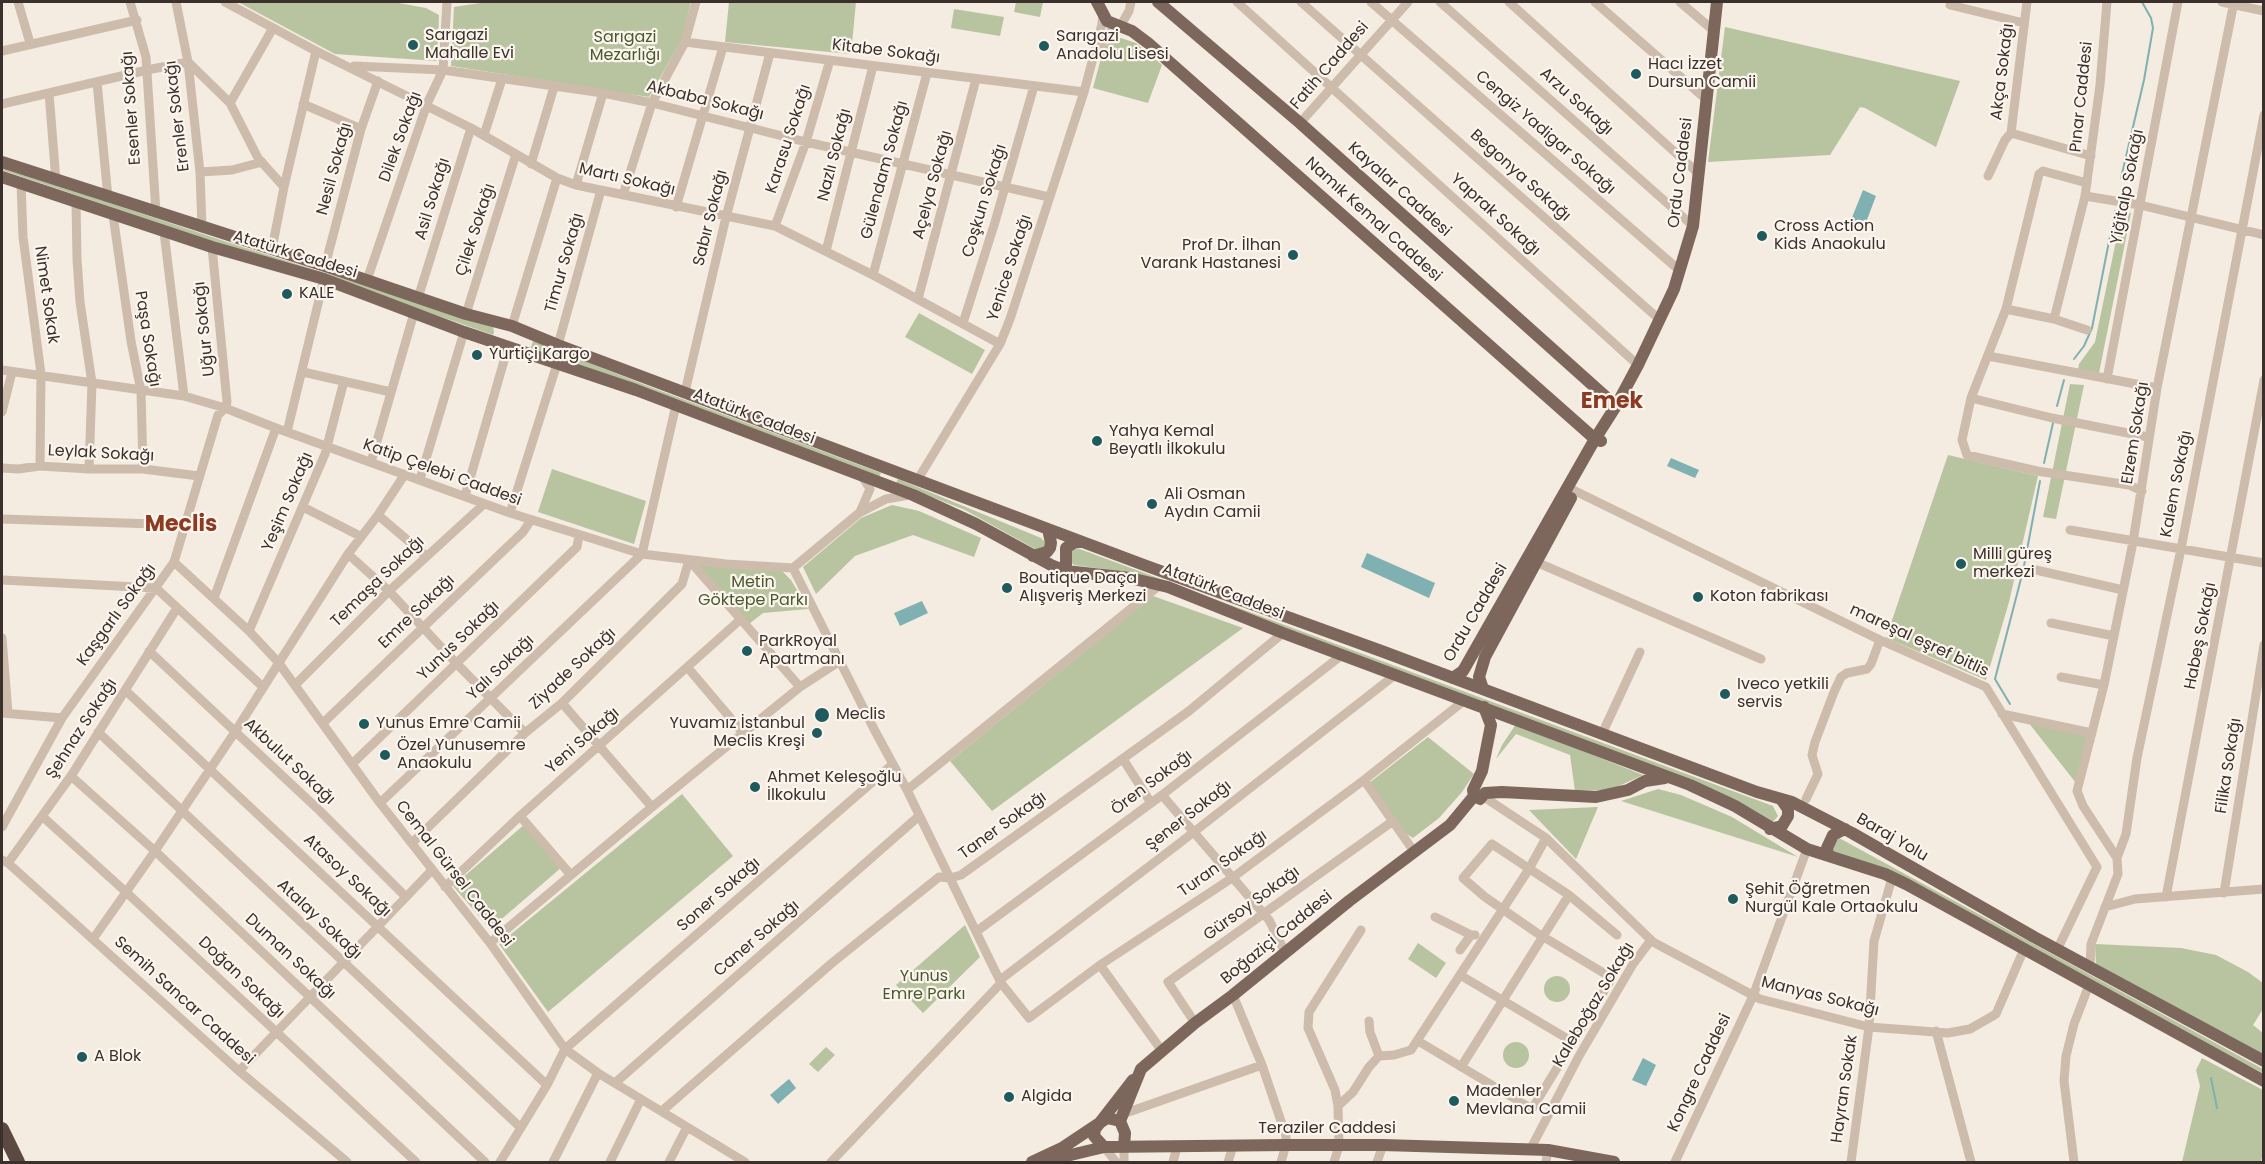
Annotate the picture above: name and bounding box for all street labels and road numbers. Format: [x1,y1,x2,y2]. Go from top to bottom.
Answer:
street label: Fatih Caddesi [1287,18,1373,114]
street label: Akça Sokağı [1988,23,2018,121]
street label: Kitabe Sokağı [831,36,941,68]
street label: Pınar Caddesi [2067,41,2097,153]
street label: Esenler Sokağı [118,50,146,166]
street label: Erenler Sokağı [162,59,194,173]
street label: Arzu Sokağı [1535,64,1617,140]
street label: Cengiz Yadigar Sokağı [1471,67,1619,199]
street label: Akbaba Sokağı [644,77,766,125]
street label: Karasu Sokağı [762,82,816,196]
street label: Dilek Sokağı [376,89,426,185]
street label: Gülendam Sokağı [857,99,913,241]
street label: Nazlı Sokağı [814,107,856,203]
street label: Ordu Caddesi [1665,117,1697,229]
street label: Nesil Sokağı [313,121,357,217]
street label: Begonya Sokağı [1466,126,1574,226]
street label: Açelya Sokağı [909,128,957,242]
street label: Yiğitalp Sokağı [2107,128,2149,246]
street label: Kayalar Caddesi [1343,139,1455,241]
street label: Coşkun Sokağı [959,142,1011,260]
street label: Namık Kemal Caddesi [1301,154,1445,286]
street label: Asil Sokağı [411,156,455,242]
street label: Martı Sokağı [577,160,677,200]
street label: Sabır Sokağı [690,168,732,268]
street label: Yaprak Sokağı [1446,170,1544,260]
street label: Çilek Sokağı [452,181,500,279]
street label: Timur Sokağı [542,211,588,315]
street label: Yenice Sokağı [984,212,1036,324]
street label: Atatürk Caddesi [231,227,359,283]
street label: Nimet Sokak [30,245,62,345]
street label: Uğur Sokağı [190,280,220,378]
street label: Paşa Sokağı [130,290,164,388]
street label: Elzem Sokağı [2118,380,2154,486]
street label: Atatürk Caddesi [690,385,818,449]
street label: Kalem Sokağı [2157,429,2197,539]
street label: Katip Çelebi Caddesi [360,435,524,511]
street label: Leylak Sokağı [47,442,155,466]
street label: Yeşim Sokağı [259,450,317,554]
street label: Temaşa Sokağı [327,532,429,632]
street label: Kaşgarlı Sokağı [73,560,161,670]
street label: Atatürk Caddesi [1159,560,1287,624]
street label: Ordu Caddesi [1440,560,1512,666]
street label: Emre Sokağı [375,571,459,653]
street label: Habeş Sokağı [2181,581,2221,691]
street label: Yunus Sokağı [414,597,504,685]
street label: mareşal eşref bitlis [1846,600,1992,682]
street label: Ziyade Sokağı [526,624,620,714]
street label: Yalı Sokağı [463,631,539,705]
street label: Şehnaz Sokağı [42,675,122,783]
street label: Yeni Sokağı [542,704,624,778]
street label: Akbulut Sokağı [239,715,339,809]
street label: Filika Sokağı [2212,717,2246,815]
street label: Ören Sokağı [1108,746,1196,820]
street label: Şener Sokağı [1142,777,1236,855]
street label: Taner Sokağı [956,788,1050,864]
street label: Cemal Gürsel Caddesi [391,797,517,951]
street label: Baraj Yolu [1853,810,1931,866]
street label: Turan Sokağı [1175,826,1271,902]
street label: Atasoy Sokağı [299,831,395,921]
street label: Soner Sokağı [674,854,764,936]
street label: Gürsoy Sokağı [1200,863,1304,945]
street label: Atalay Sokağı [273,876,365,964]
street label: Boğaziçi Caddesi [1217,887,1337,989]
street label: Caner Sokağı [710,897,804,981]
street label: Duman Sokağı [241,910,339,1004]
street label: Semih Sancar Caddesi [110,933,258,1069]
street label: Doğan Sokağı [194,933,288,1023]
street label: Kaleboğaz Sokağı [1549,939,1639,1071]
street label: Manyas Sokağı [1759,973,1881,1021]
street label: Kongre Caddesi [1664,1011,1736,1135]
street label: Hayran Sokak [1828,1034,1862,1144]
street label: Teraziler Caddesi [1258,1119,1396,1139]

